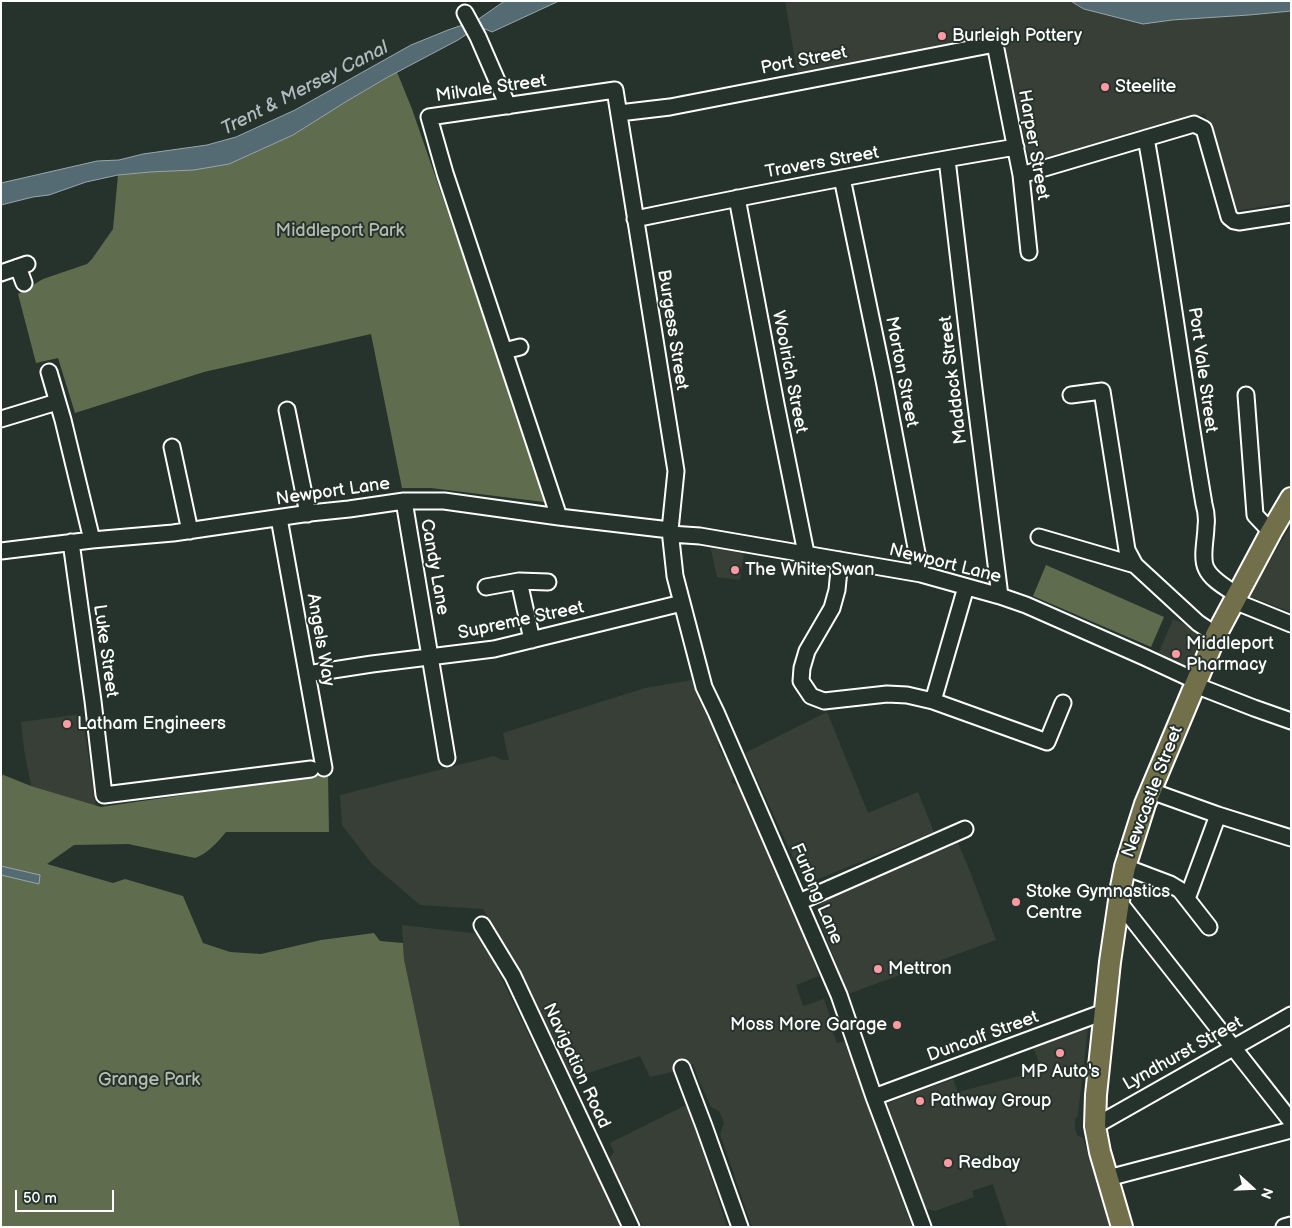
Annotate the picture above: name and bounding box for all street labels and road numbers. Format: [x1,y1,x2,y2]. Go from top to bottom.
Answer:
street label: Port Street [759,42,849,80]
street label: Milvale Street [434,71,548,107]
street label: Harper Street [1013,88,1053,202]
street label: Travers Street [763,142,881,184]
street label: Burgess Street [652,268,692,392]
street label: Port Vale Street [1182,306,1222,434]
street label: Woolrich Street [767,309,811,435]
street label: Morton Street [880,315,922,429]
street label: Maddock Street [935,315,973,445]
street label: Newport Lane [275,473,391,511]
street label: Candy Lane [415,517,453,617]
street label: Newport Lane [887,540,1003,588]
street label: Angels Way [301,592,339,688]
street label: Supreme Street [456,597,586,645]
street label: Luke Street [88,603,122,699]
street label: Newcastle Street [1118,723,1188,861]
street label: Furlong Lane [785,840,847,948]
street label: Navigation Road [538,1000,614,1132]
street label: Duncalf Street [924,1007,1042,1067]
street label: Lyndhurst Street [1119,1012,1247,1096]

